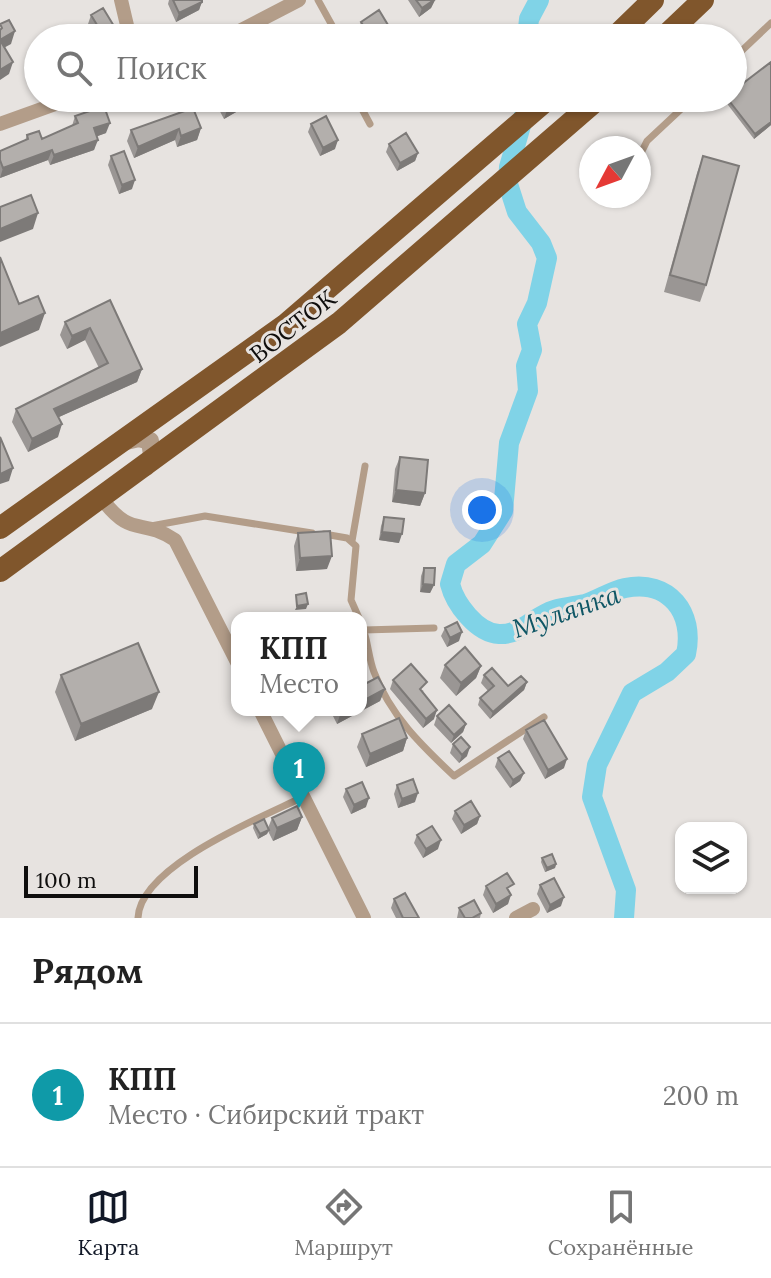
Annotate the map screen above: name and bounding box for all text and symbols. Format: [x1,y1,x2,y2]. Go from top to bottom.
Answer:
search box [24,24,747,112]
icon: search [52,46,96,90]
text: Поиск [116,49,207,87]
north arrow [579,136,651,208]
street label: ВОСТОК [244,282,343,369]
your location [462,490,502,530]
water label: Мулянка [508,577,625,645]
popup [231,612,367,716]
text: КПП [259,629,328,667]
text: Место [259,667,339,700]
pin: 1 [273,742,325,808]
map controls [675,822,747,894]
button: layers [675,822,747,894]
scale bar [24,862,198,898]
text: 100 m [36,866,97,894]
text: Рядом [32,949,143,992]
text: КПП [108,1060,177,1098]
text: 1 [53,1079,63,1112]
text: 200 m [663,1079,739,1112]
text: Место · Сибирский тракт [108,1098,424,1131]
tab: Карта [78,1185,139,1261]
tab: Маршрут [294,1185,393,1261]
tab: Сохранённые [548,1185,693,1261]

